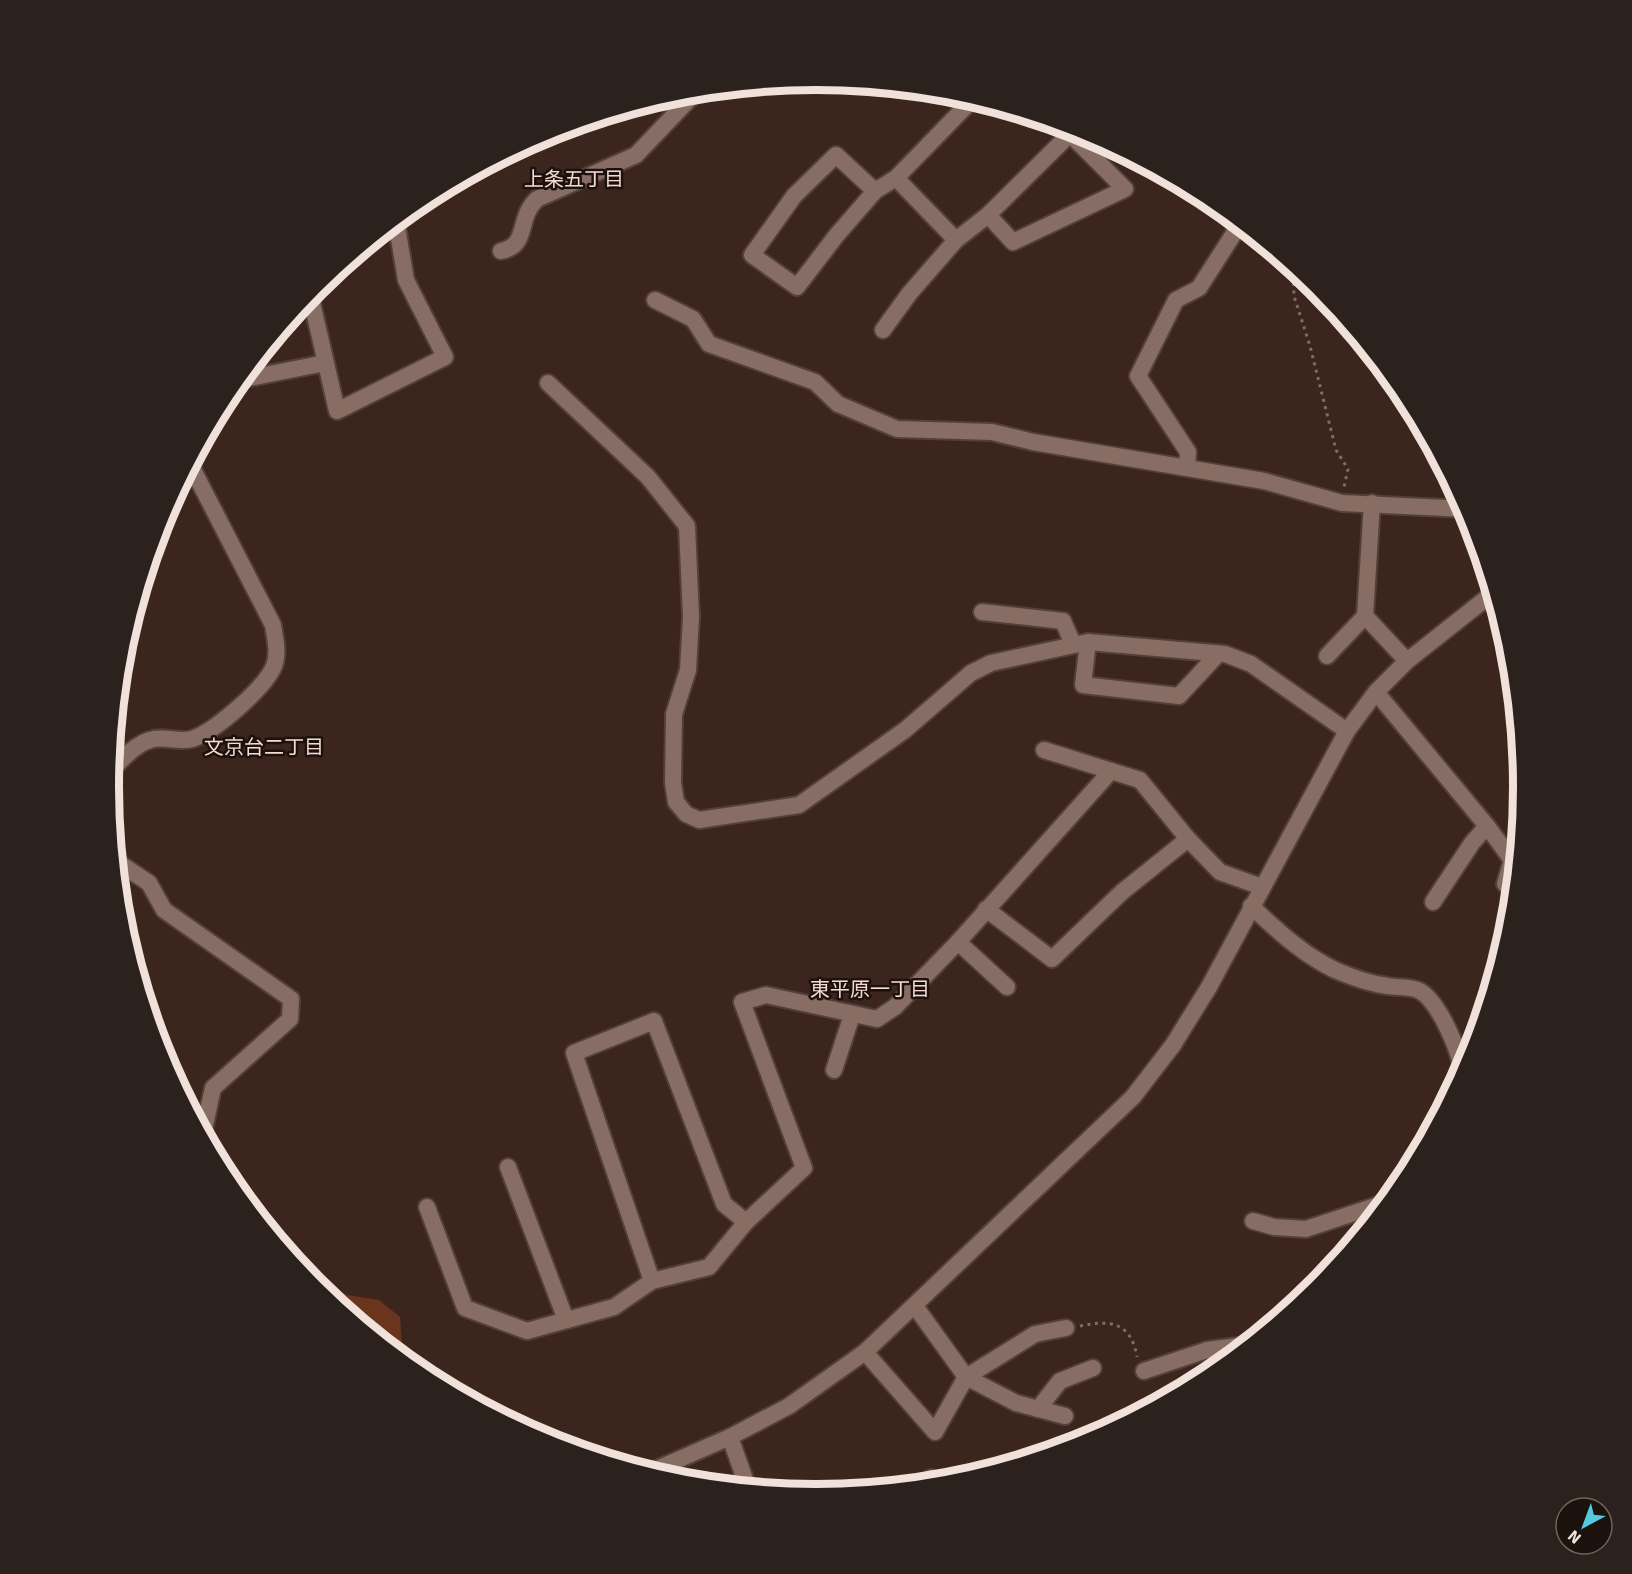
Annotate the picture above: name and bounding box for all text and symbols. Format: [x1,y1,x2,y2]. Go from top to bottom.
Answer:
district label: 上条五丁目 [524,167,624,192]
district label: 文京台二丁目 [204,735,324,760]
district label: 東平原一丁目 [810,977,930,1002]
north arrow [1554,1496,1614,1556]
text: N [1564,1525,1586,1548]

